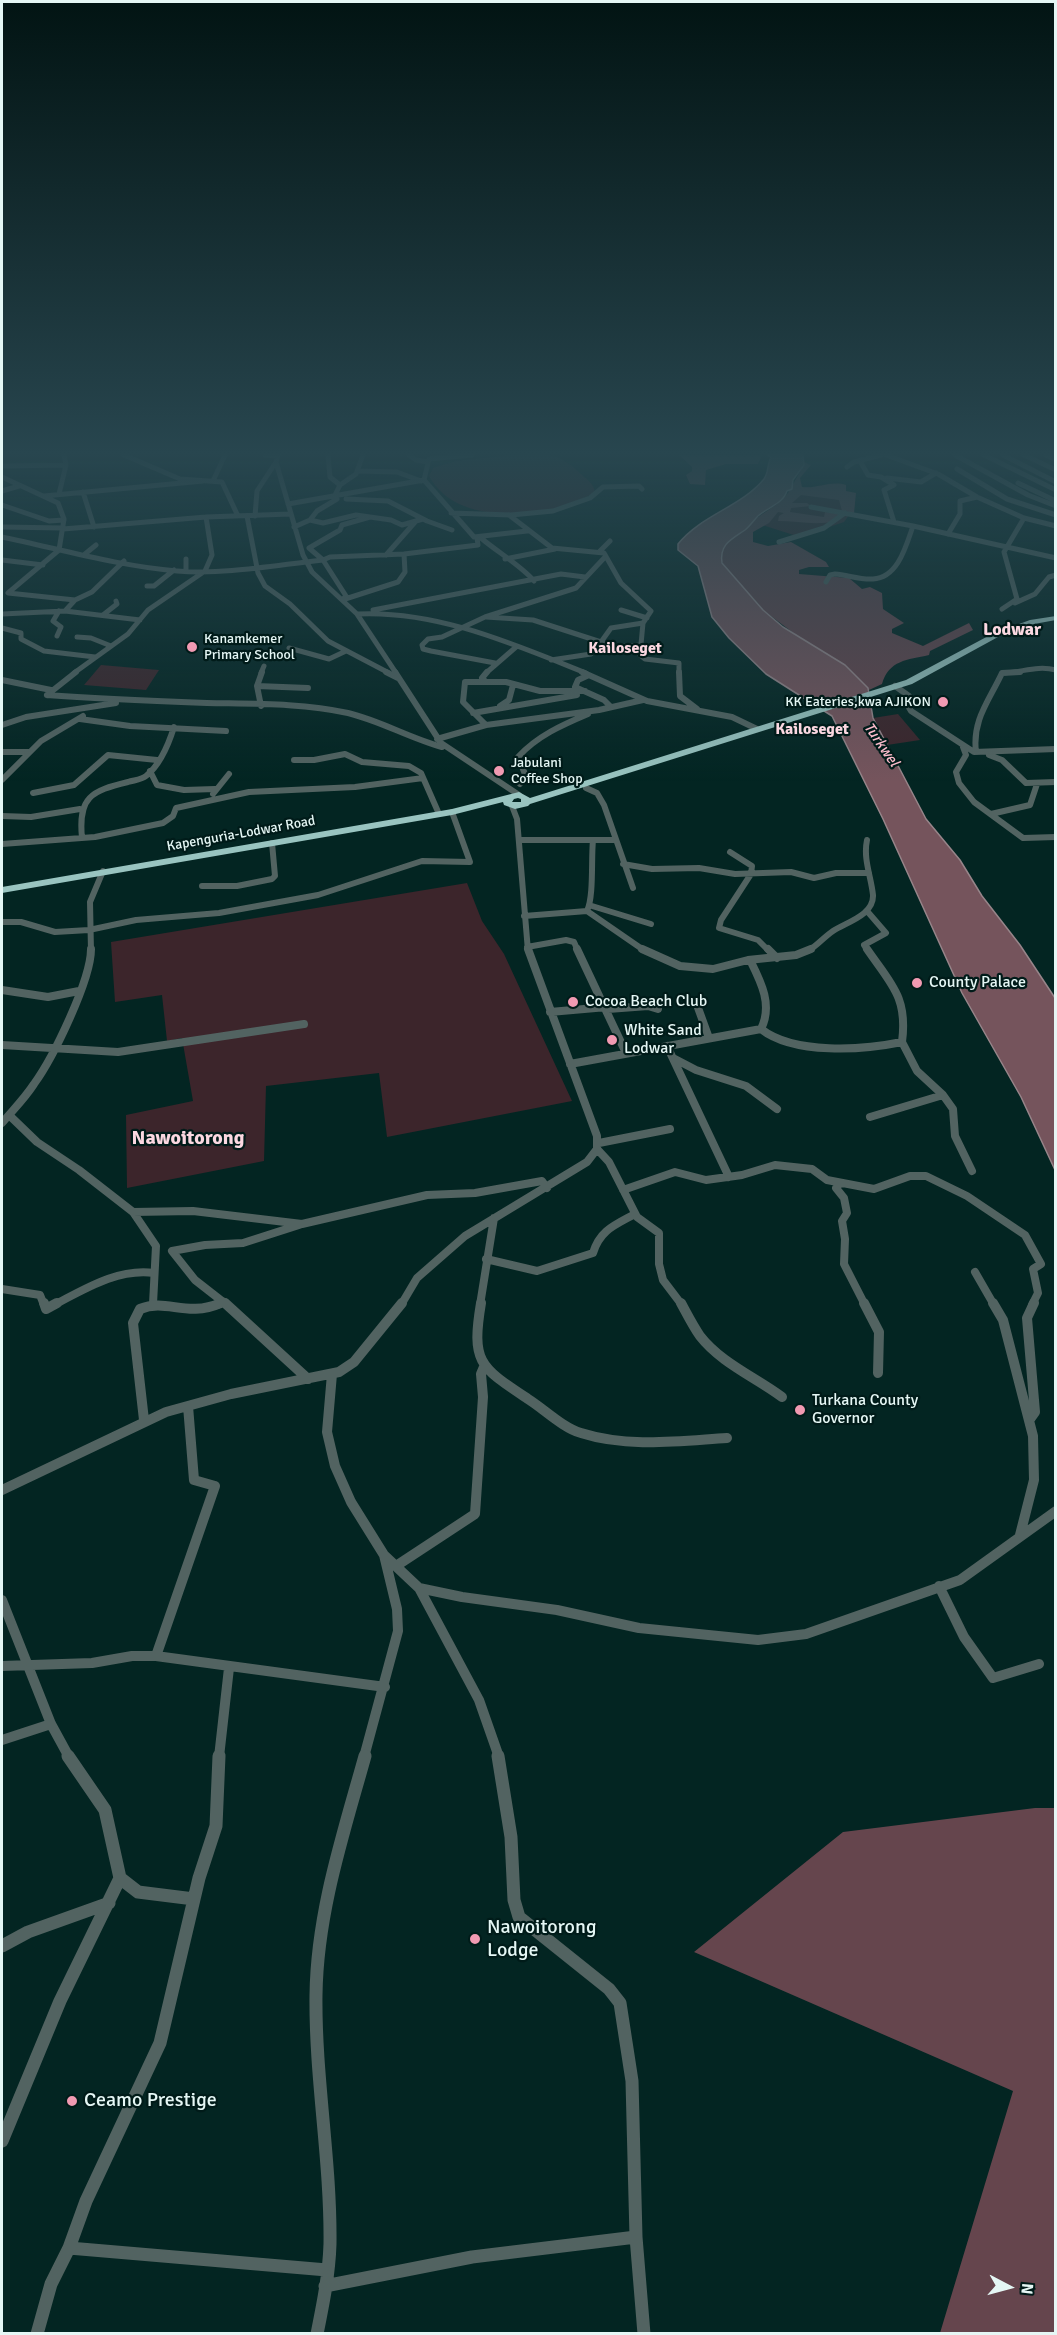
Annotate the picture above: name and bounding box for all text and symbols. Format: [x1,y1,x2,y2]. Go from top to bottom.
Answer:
district label: Lodwar [983,619,1041,641]
place label: Kanamkemer Primary School [204,631,295,664]
district label: Kailoseget [588,639,662,659]
marker: Kanamkemer Primary School [185,640,199,654]
place label: KK Eateries,kwa AJIKON [785,694,931,710]
marker: KK Eateries,kwa AJIKON [936,695,950,709]
water label: Turkwel [859,719,903,771]
district label: Kailoseget [775,720,849,740]
place label: Jabulani Coffee Shop [511,755,583,788]
marker: Jabulani Coffee Shop [492,764,506,778]
street label: Kapenguria-Lodwar Road [165,813,317,855]
place label: County Palace [929,973,1026,993]
marker: County Palace [910,976,924,990]
place label: Cocoa Beach Club [585,992,707,1012]
marker: Cocoa Beach Club [566,995,580,1009]
place label: White Sand Lodwar [624,1021,702,1059]
marker: White Sand Lodwar [605,1033,619,1047]
district label: Nawoitorong [132,1127,244,1151]
place label: Turkana County Governor [812,1391,918,1429]
marker: Turkana County Governor [793,1403,807,1417]
place label: Nawoitorong Lodge [487,1916,596,1963]
marker: Nawoitorong Lodge [468,1932,482,1946]
place label: Ceamo Prestige [84,2089,217,2113]
marker: Ceamo Prestige [65,2094,79,2108]
north arrow [979,2257,1039,2317]
text: N [1016,2282,1037,2295]

